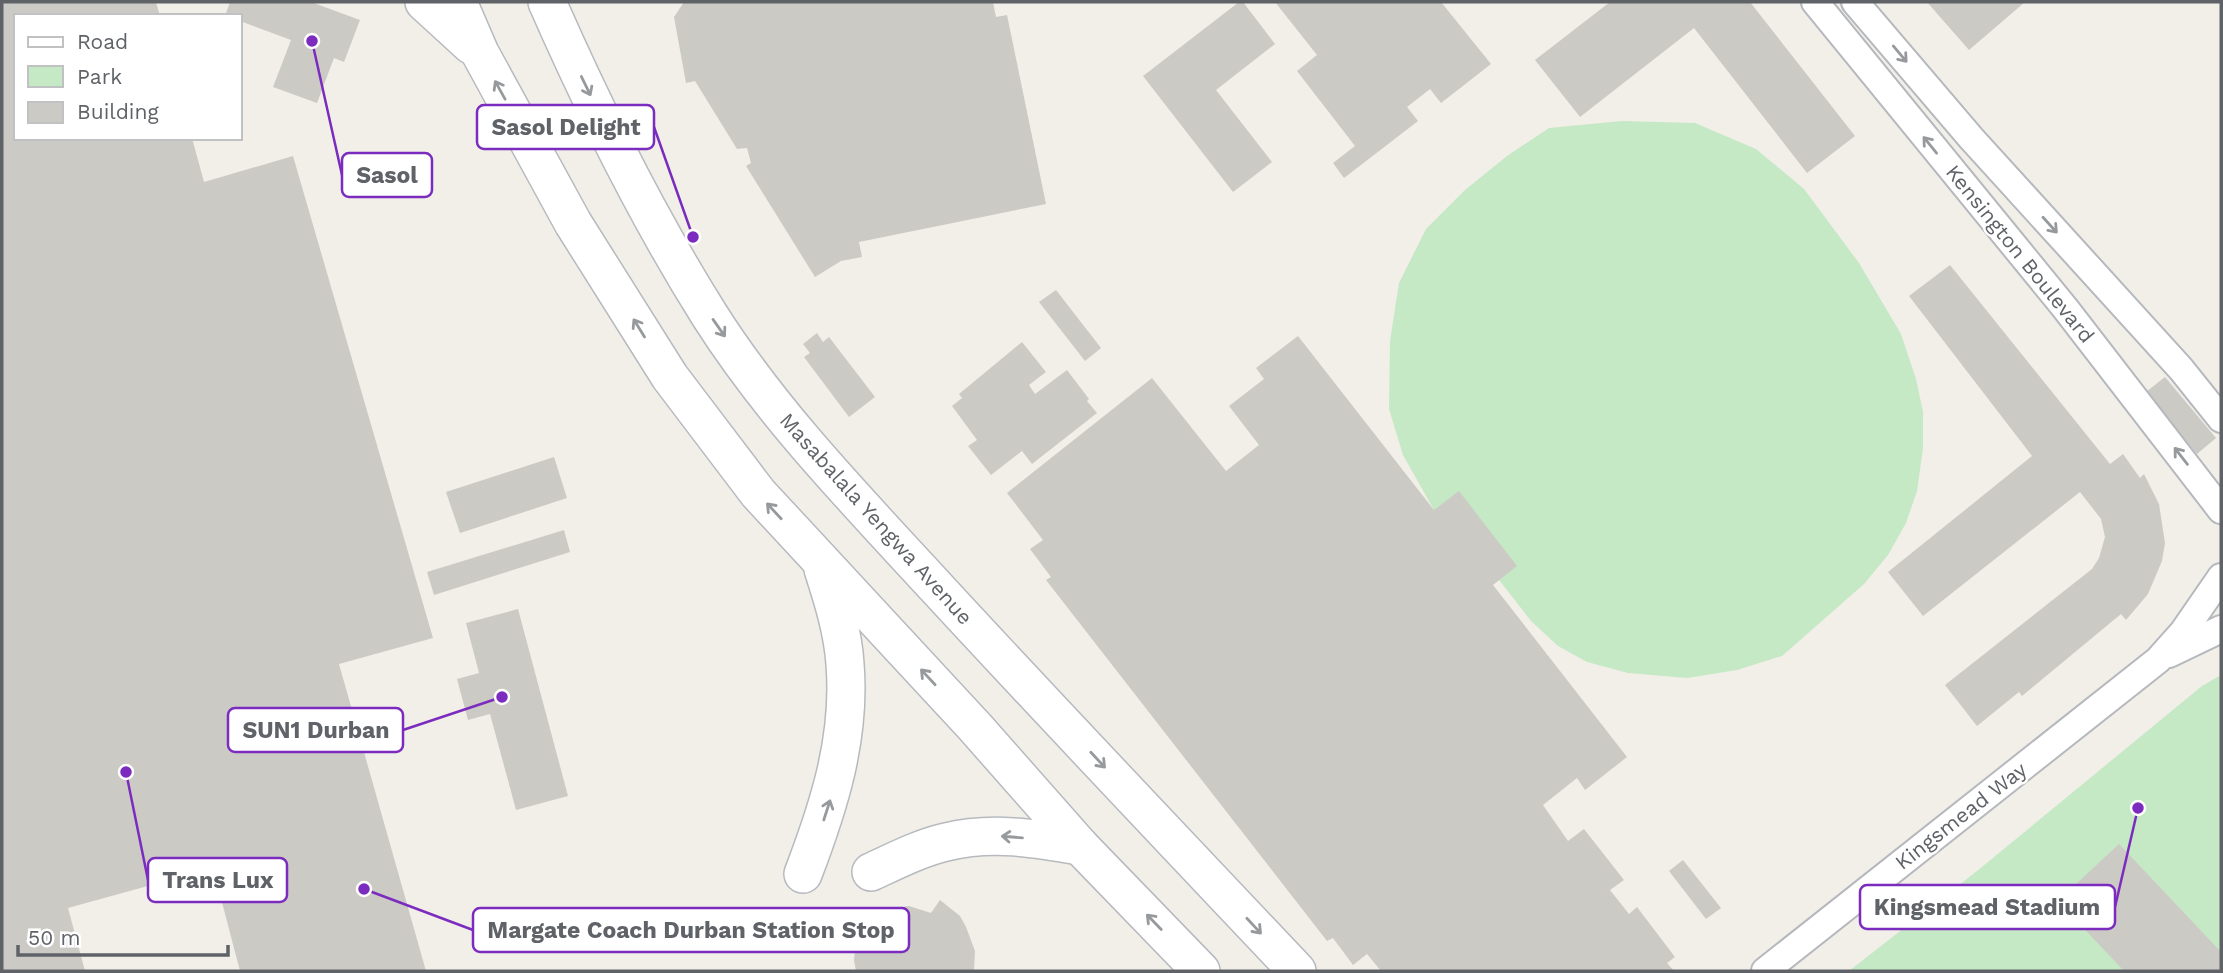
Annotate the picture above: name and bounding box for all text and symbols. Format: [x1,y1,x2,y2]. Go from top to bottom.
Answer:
legend [14,14,242,140]
text: Road [77,29,128,54]
one-way arrow [1892,44,1908,62]
text: Park [77,64,122,89]
one-way arrow [579,75,593,96]
one-way arrow [493,80,506,101]
text: Building [77,99,159,124]
callout: Sasol Delight [477,105,654,149]
text: Sasol Delight [492,114,640,141]
one-way arrow [1923,136,1938,154]
callout: Sasol [342,153,432,197]
street label: Kensington Boulevard [1941,160,2100,348]
text: Sasol [356,162,418,189]
one-way arrow [2042,216,2058,234]
one-way arrow [631,318,645,338]
one-way arrow [712,318,726,337]
street label: Masabalala Yengwa Avenue [775,408,978,630]
one-way arrow [2173,447,2188,465]
one-way arrow [765,503,782,520]
one-way arrow [920,669,937,686]
callout: SUN1 Durban [228,708,403,752]
text: SUN1 Durban [242,717,390,744]
one-way arrow [1090,751,1106,769]
street label: Kingsmead Way [1890,756,2032,875]
one-way arrow [821,800,834,822]
one-way arrow [1001,830,1024,843]
callout: Trans Lux [148,858,287,902]
text: Trans Lux [162,867,274,894]
callout: Kingsmead Stadium [1860,885,2115,929]
text: Kingsmead Stadium [1874,894,2100,921]
callout: Margate Coach Durban Station Stop [473,908,909,952]
scale bar [18,914,228,958]
one-way arrow [1146,914,1163,931]
text: Margate Coach Durban Station Stop [487,917,895,944]
one-way arrow [1245,917,1262,934]
text: 50 m [28,925,80,950]

